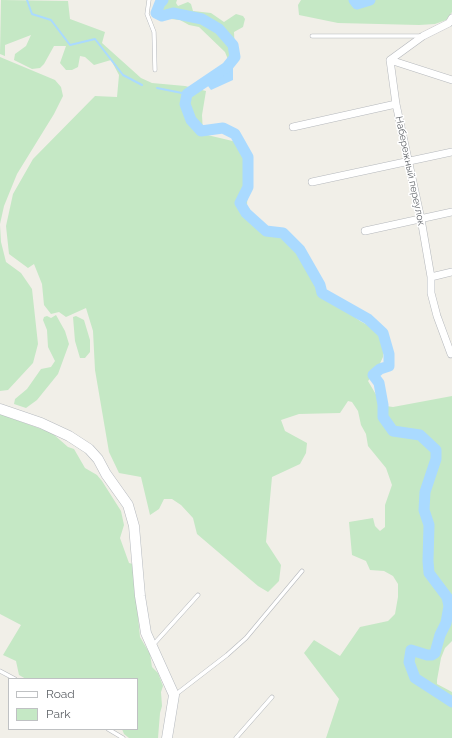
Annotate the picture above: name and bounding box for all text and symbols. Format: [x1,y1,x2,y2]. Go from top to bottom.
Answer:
street label: Набережный переулок [393,115,427,227]
legend [8,678,138,730]
text: Road [46,687,75,701]
text: Park [46,707,71,721]

